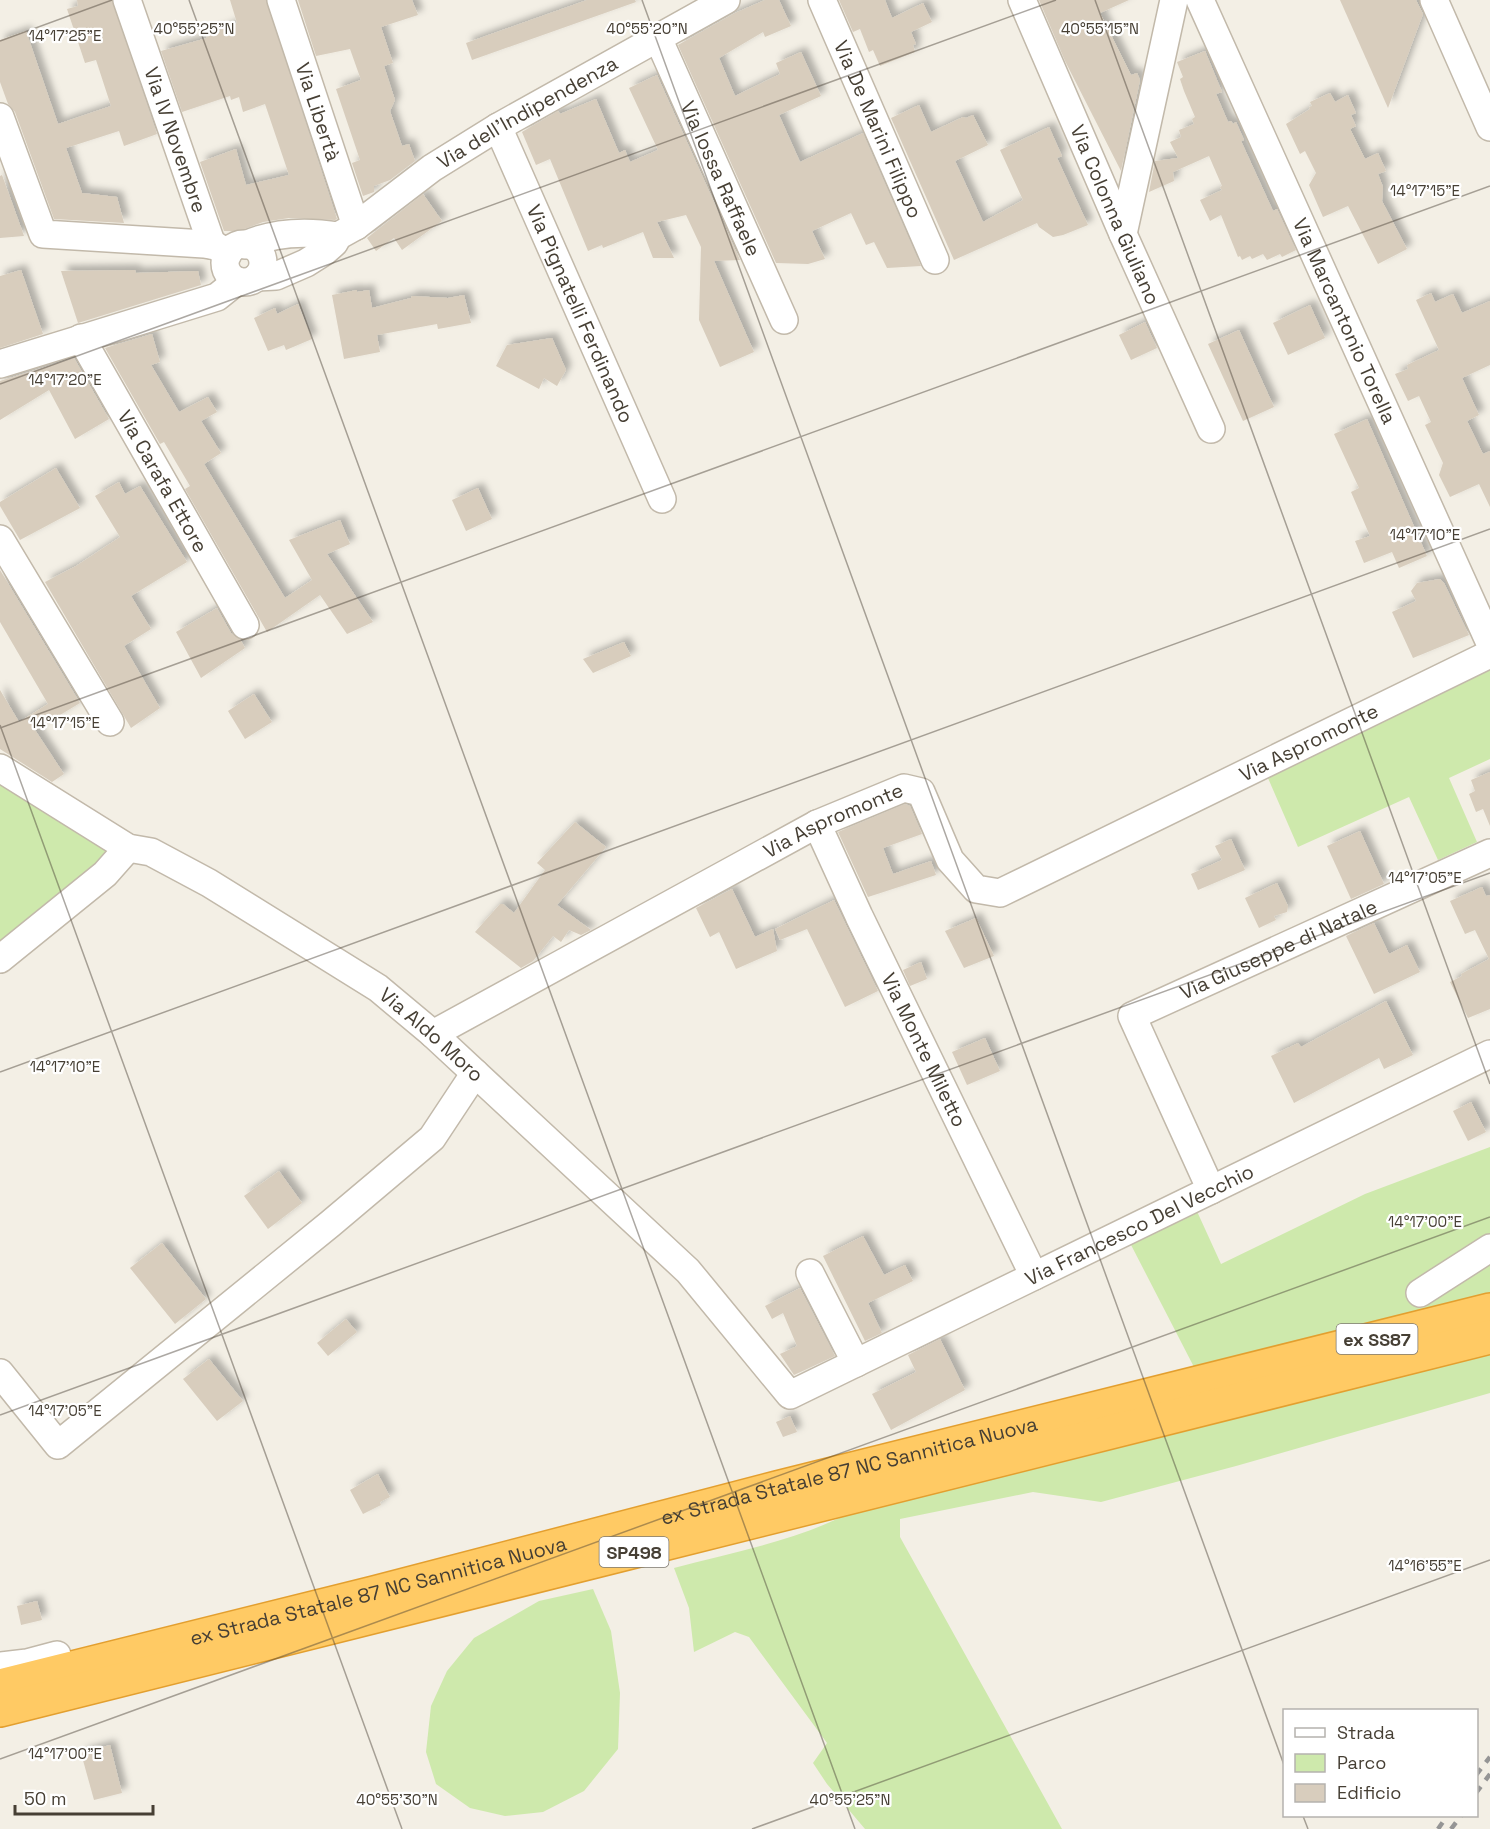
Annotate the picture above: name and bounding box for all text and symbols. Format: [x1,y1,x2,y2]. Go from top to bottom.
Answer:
text: 40°55'25"N [154,19,234,38]
text: 40°55'20"N [606,19,688,38]
text: 40°55'15"N [1061,19,1139,38]
text: 14°17'25"E [29,26,101,45]
street label: Via De Marini Filippo [828,36,928,222]
street label: Via dell'Indipendenza [432,50,622,175]
street label: Via Libertà [290,59,347,165]
street label: Via IV Novembre [138,63,213,216]
street label: Via Iossa Raffaele [675,97,767,260]
street label: Via Colonna Giuliano [1064,121,1166,309]
text: 14°17'15"E [1390,181,1460,200]
street label: Via Pignatelli Ferdinando [521,200,640,427]
street label: Via Marcantonio Torella [1287,214,1402,428]
text: 14°17'20"E [28,370,102,389]
street label: Via Carafa Ettore [112,405,214,557]
text: 14°17'10"E [1390,525,1460,544]
street label: Via Aspromonte [1235,698,1383,787]
text: 14°17'15"E [30,713,100,732]
street label: Via Aspromonte [759,777,907,864]
text: 14°17'05"E [1388,868,1462,887]
street label: Via Giuseppe di Natale [1176,893,1381,1005]
street label: Via Monte Miletto [876,968,973,1131]
street label: Via Aldo Moro [374,982,489,1088]
text: 14°17'10"E [30,1057,100,1076]
street label: Via Francesco Del Vecchio [1021,1158,1258,1292]
text: 14°17'00"E [1388,1212,1462,1231]
road number: ex SS87 [1336,1324,1418,1354]
text: 14°17'05"E [28,1401,102,1420]
street label: ex Strada Statale 87 NC Sannitica Nuova [658,1410,1040,1531]
street label: ex Strada Statale 87 NC Sannitica Nuova [187,1530,569,1651]
road number: SP498 [600,1537,668,1567]
text: 14°16'55"E [1388,1556,1462,1575]
legend [1283,1709,1478,1817]
text: Strada [1337,1721,1395,1744]
text: 14°17'00"E [28,1744,102,1763]
text: Parco [1337,1751,1386,1774]
scale bar [15,1778,153,1816]
text: Edificio [1337,1781,1401,1804]
text: 50 m [24,1787,66,1810]
text: 40°55'30"N [356,1790,438,1809]
text: 40°55'25"N [810,1790,890,1809]

